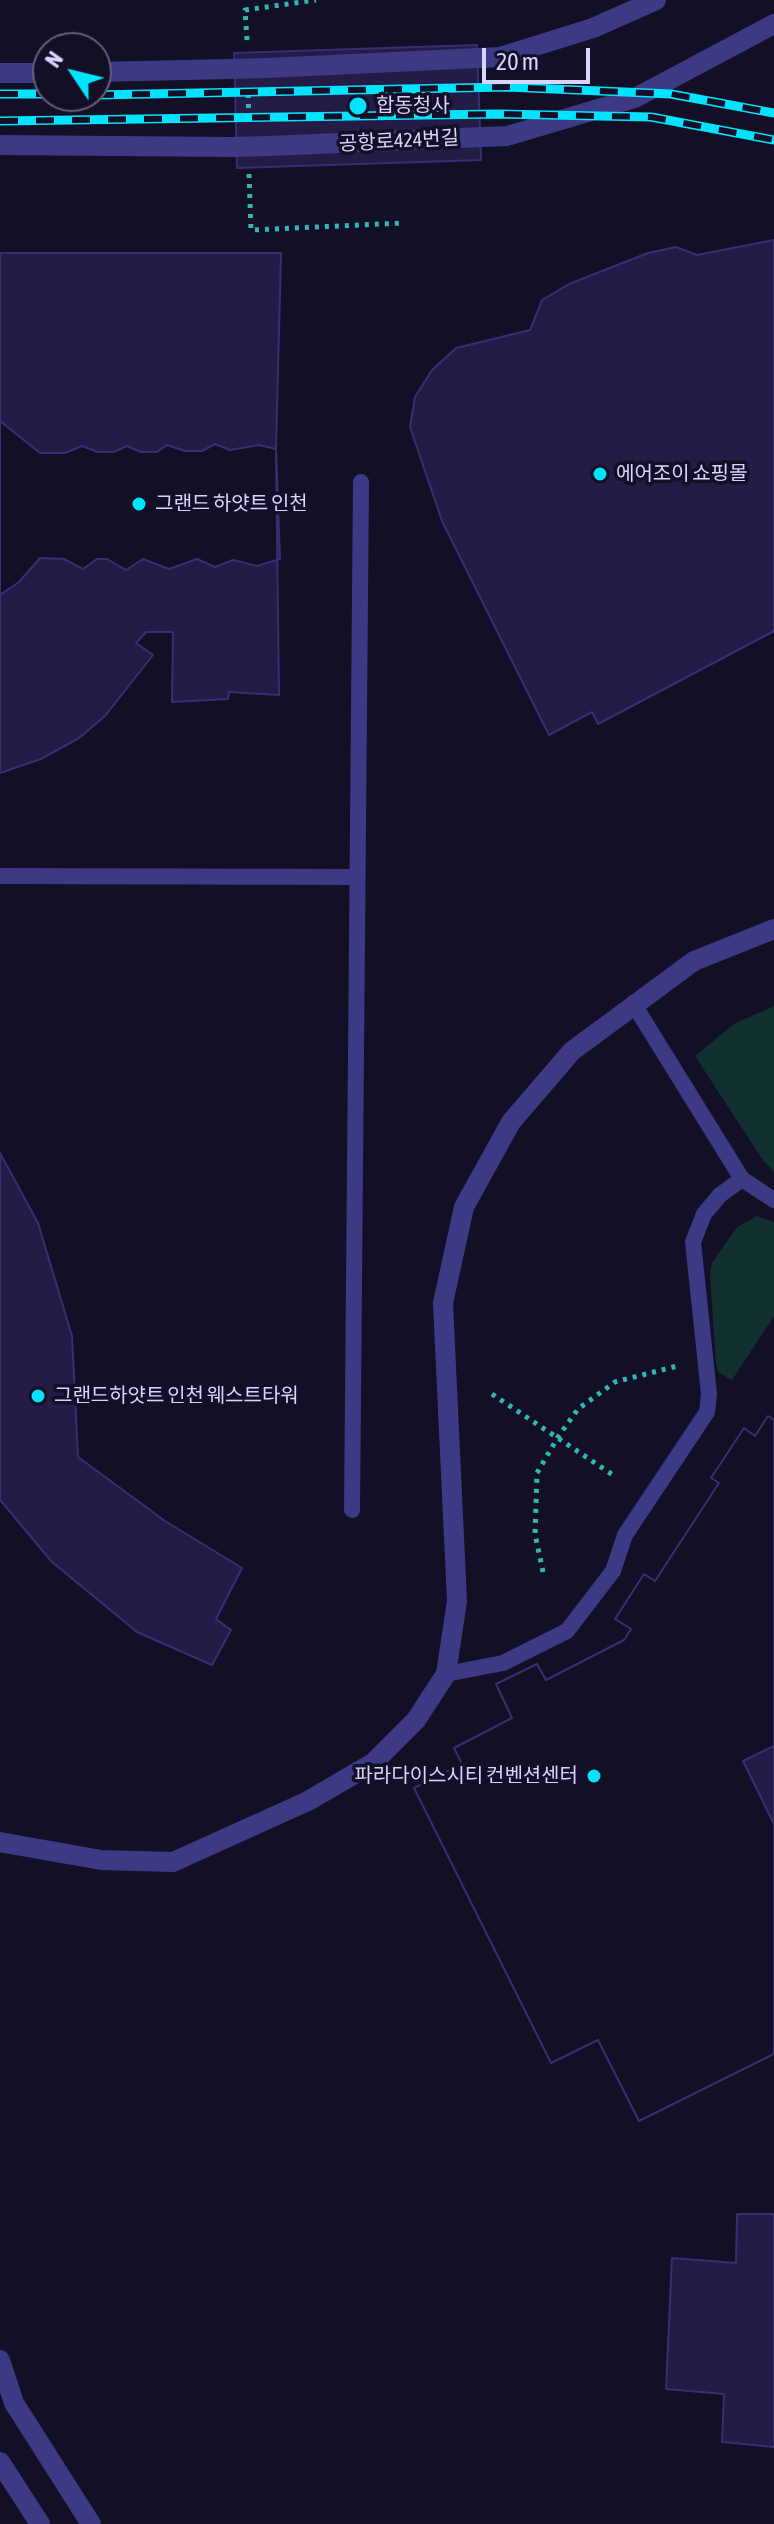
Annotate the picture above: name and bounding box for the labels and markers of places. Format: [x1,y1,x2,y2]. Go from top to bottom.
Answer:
place label: 합동청사 [376,94,450,118]
marker: 합동청사 [347,95,369,117]
place label: 에어조이 쇼핑몰 [616,462,748,486]
marker: 에어조이 쇼핑몰 [591,465,609,483]
place label: 그랜드 하얏트 인천 [155,492,308,516]
marker: 그랜드 하얏트 인천 [130,495,148,513]
place label: 그랜드하얏트 인천 웨스트타워 [54,1384,299,1408]
marker: 그랜드하얏트 인천 웨스트타워 [29,1387,47,1405]
place label: 파라다이스시티 컨벤션센터 [354,1764,578,1788]
marker: 파라다이스시티 컨벤션센터 [585,1767,603,1785]

